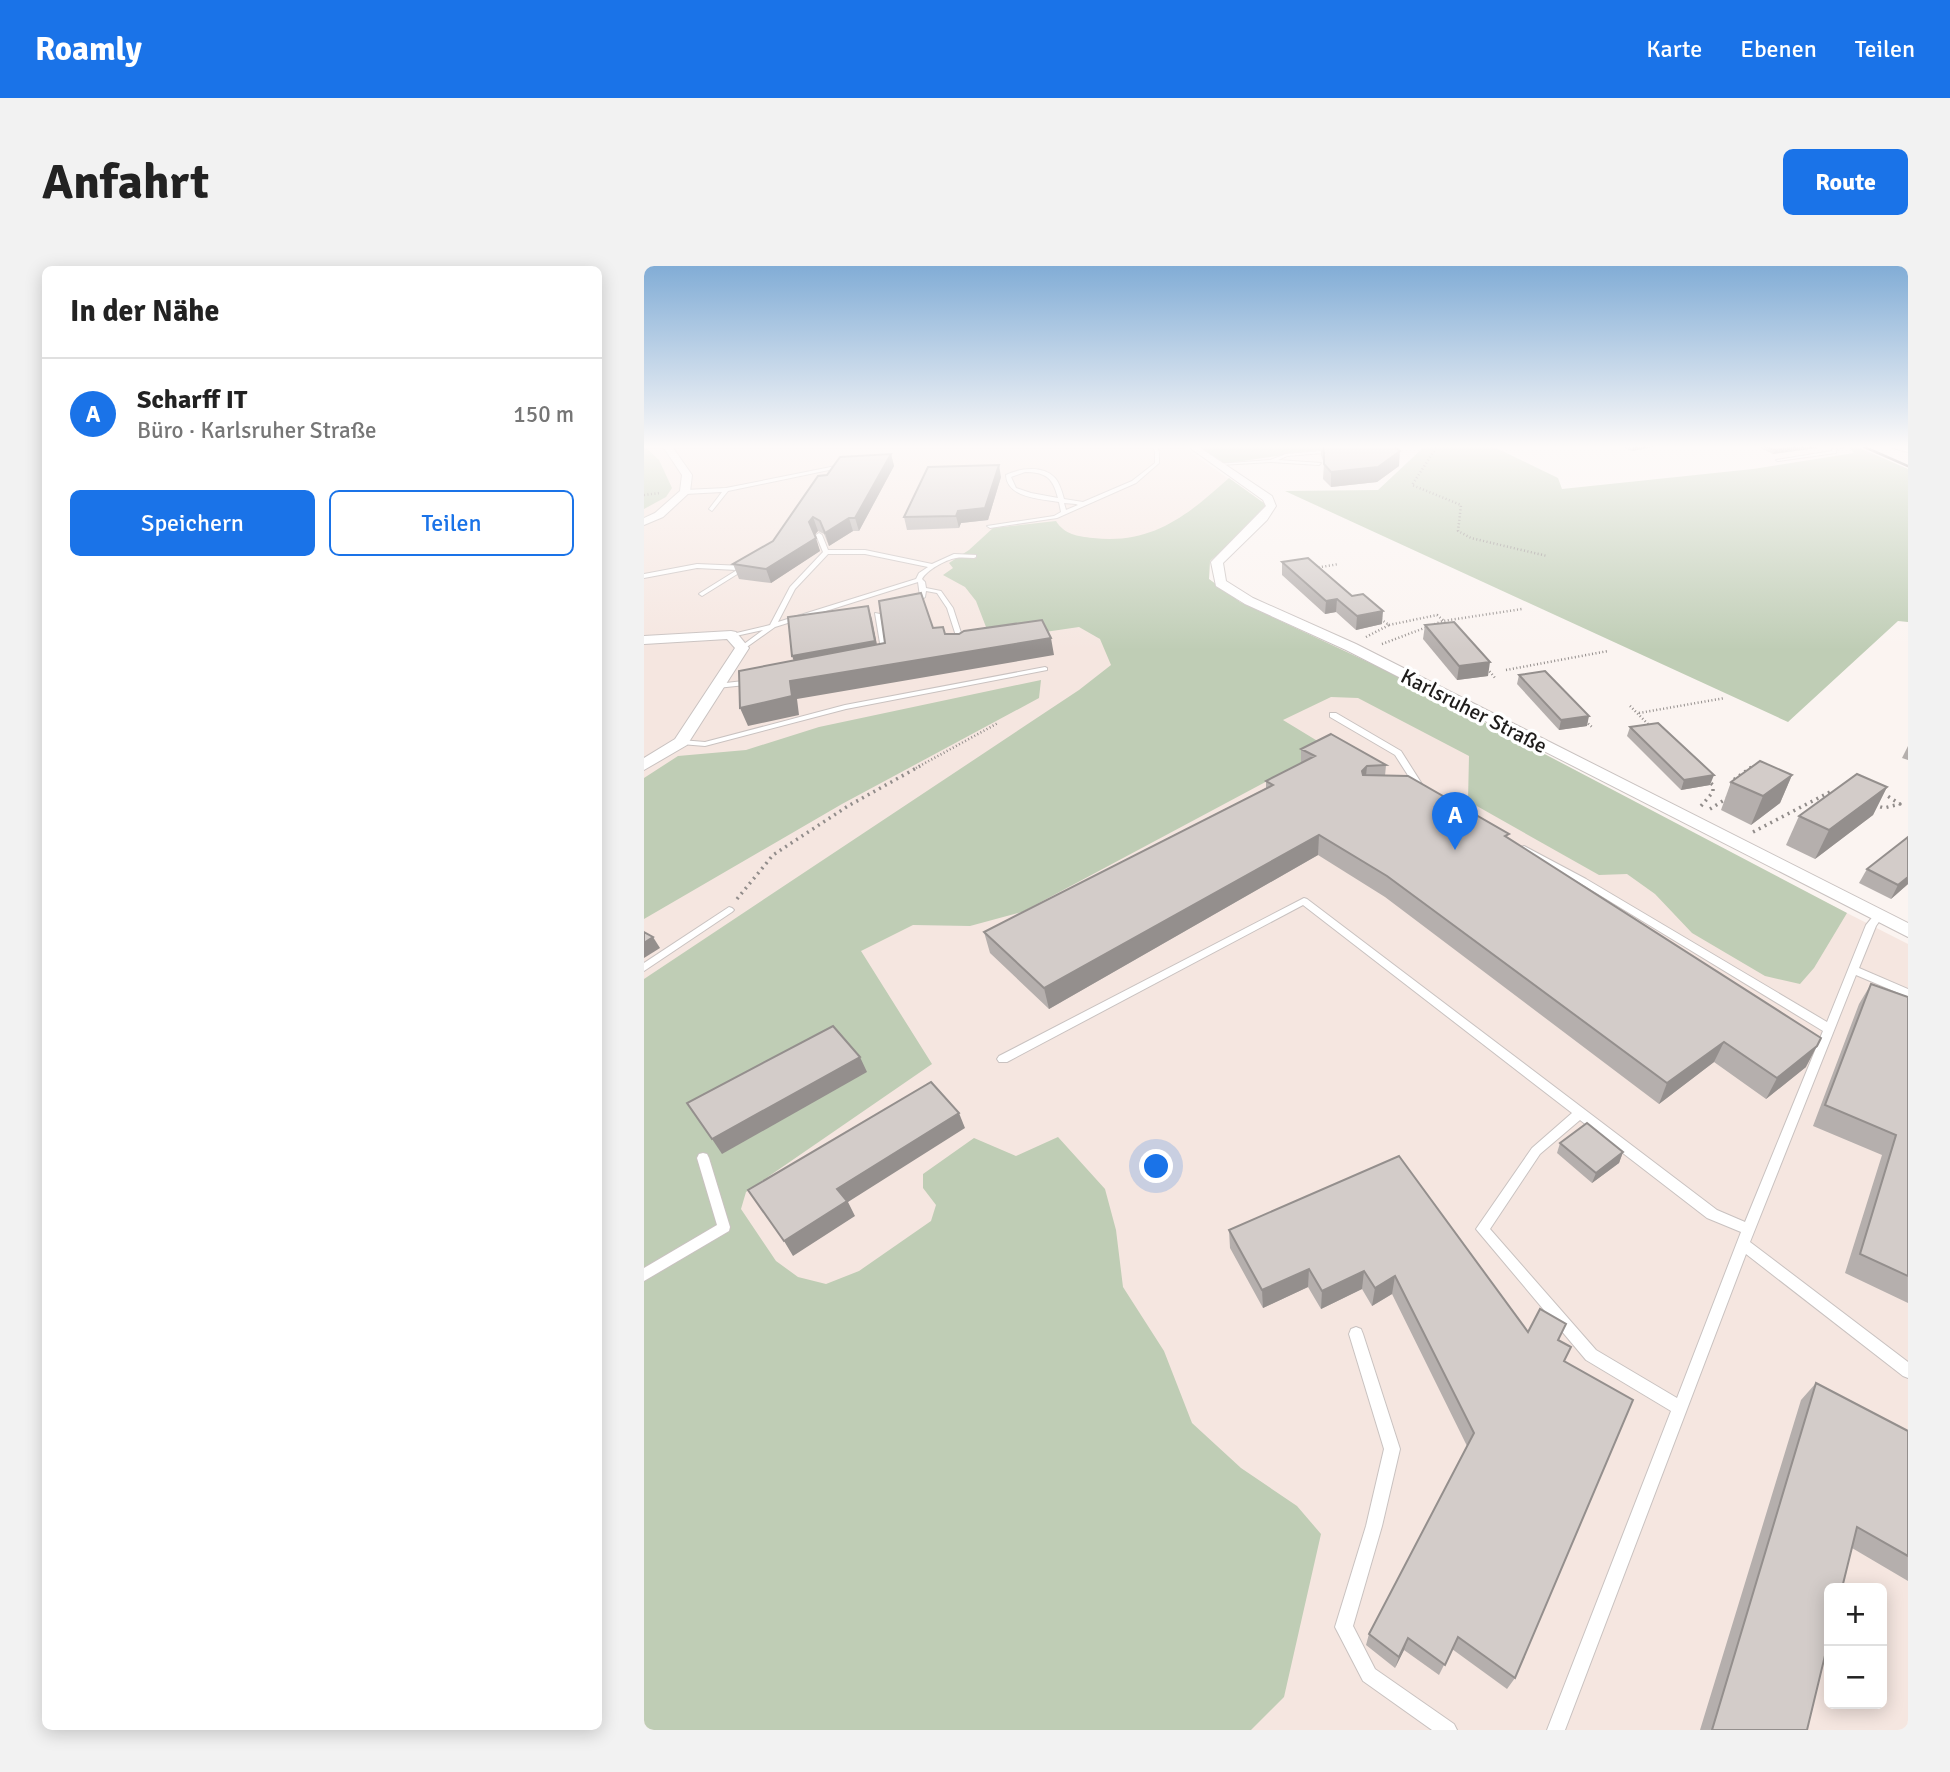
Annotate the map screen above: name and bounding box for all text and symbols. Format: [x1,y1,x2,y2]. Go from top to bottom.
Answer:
text: Roamly [35,29,142,70]
text: Karte [1646,34,1702,64]
text: Ebenen [1740,34,1817,64]
text: Teilen [1855,34,1915,64]
button: Route [1783,149,1908,215]
text: Anfahrt [42,152,209,212]
text: In der Nähe [70,293,219,330]
text: Scharff IT [137,384,247,416]
text: A [86,400,100,429]
text: 150 m [513,400,574,429]
text: Büro · Karlsruher Straße [137,416,377,445]
button: Speichern [70,490,315,556]
button: Teilen [329,490,574,556]
street label: Karlsruher Straße [1397,663,1551,759]
pin: A [1432,792,1478,850]
your location [1139,1149,1173,1183]
map controls [1824,1583,1887,1709]
button: + [1824,1583,1887,1646]
button: − [1824,1646,1887,1709]

